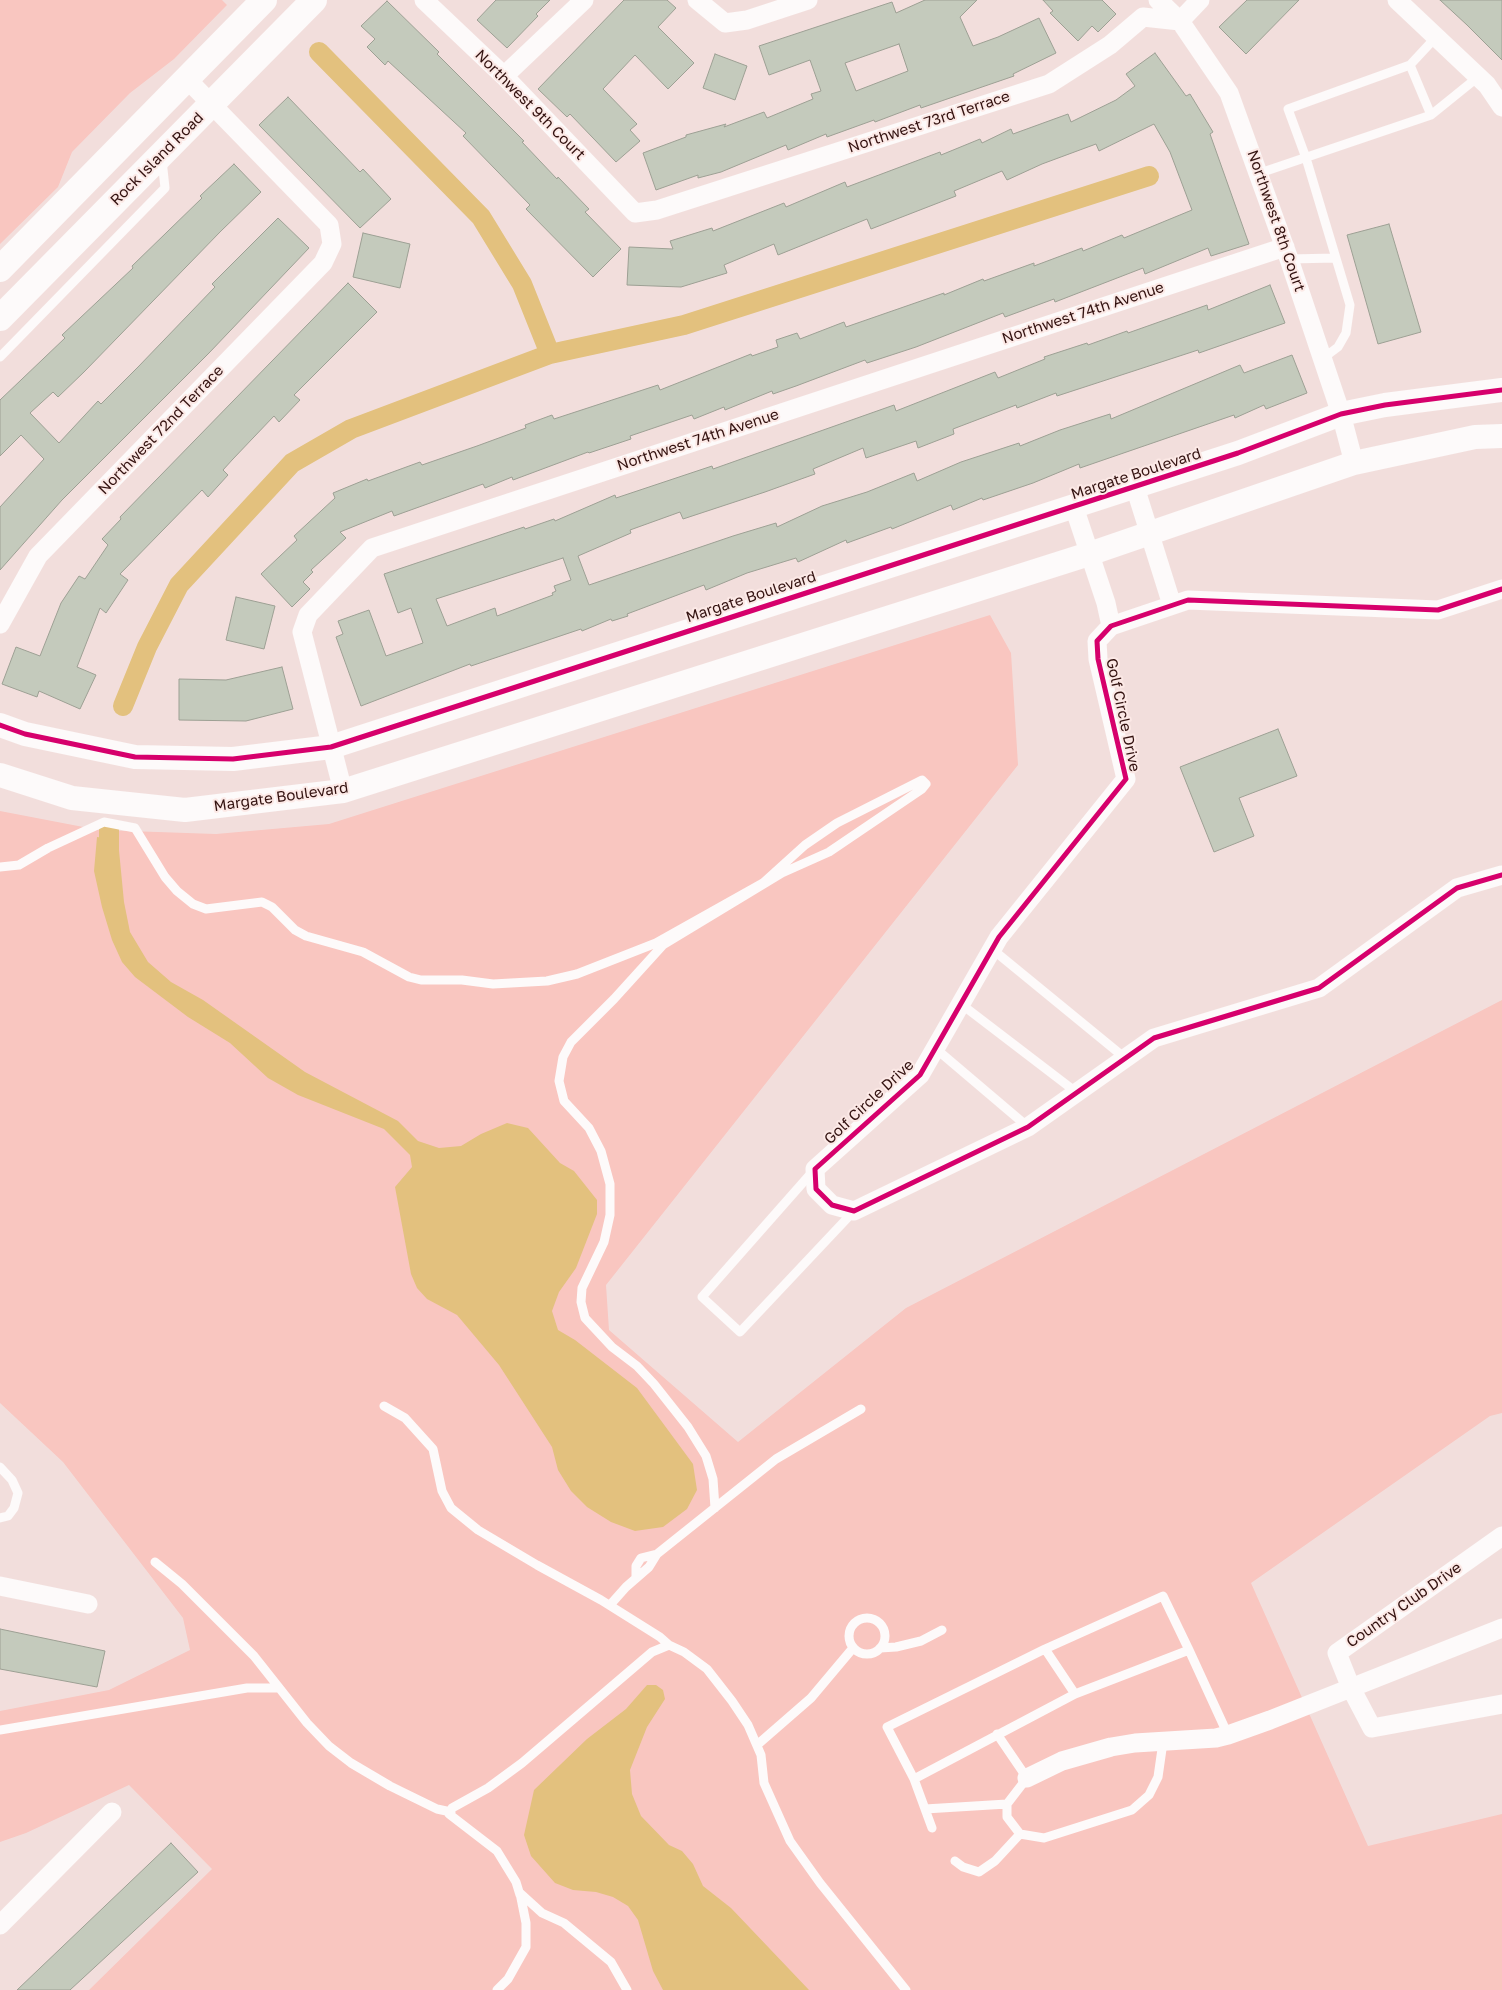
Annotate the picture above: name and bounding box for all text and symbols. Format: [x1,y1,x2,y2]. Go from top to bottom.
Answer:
street label: Northwest 9th Court [471,46,589,164]
street label: Northwest 73rd Terrace [846,87,1012,157]
street label: Rock Island Road [107,109,207,209]
street label: Northwest 8th Court [1243,148,1309,294]
street label: Northwest 74th Avenue [1000,278,1166,348]
street label: Northwest 72nd Terrace [95,362,227,498]
street label: Northwest 74th Avenue [615,405,781,475]
street label: Margate Boulevard [1069,444,1203,504]
street label: Margate Boulevard [684,567,818,627]
street label: Golf Circle Drive [1102,657,1144,773]
street label: Margate Boulevard [213,779,349,815]
street label: Golf Circle Drive [821,1056,917,1148]
street label: Country Club Drive [1343,1559,1465,1651]

